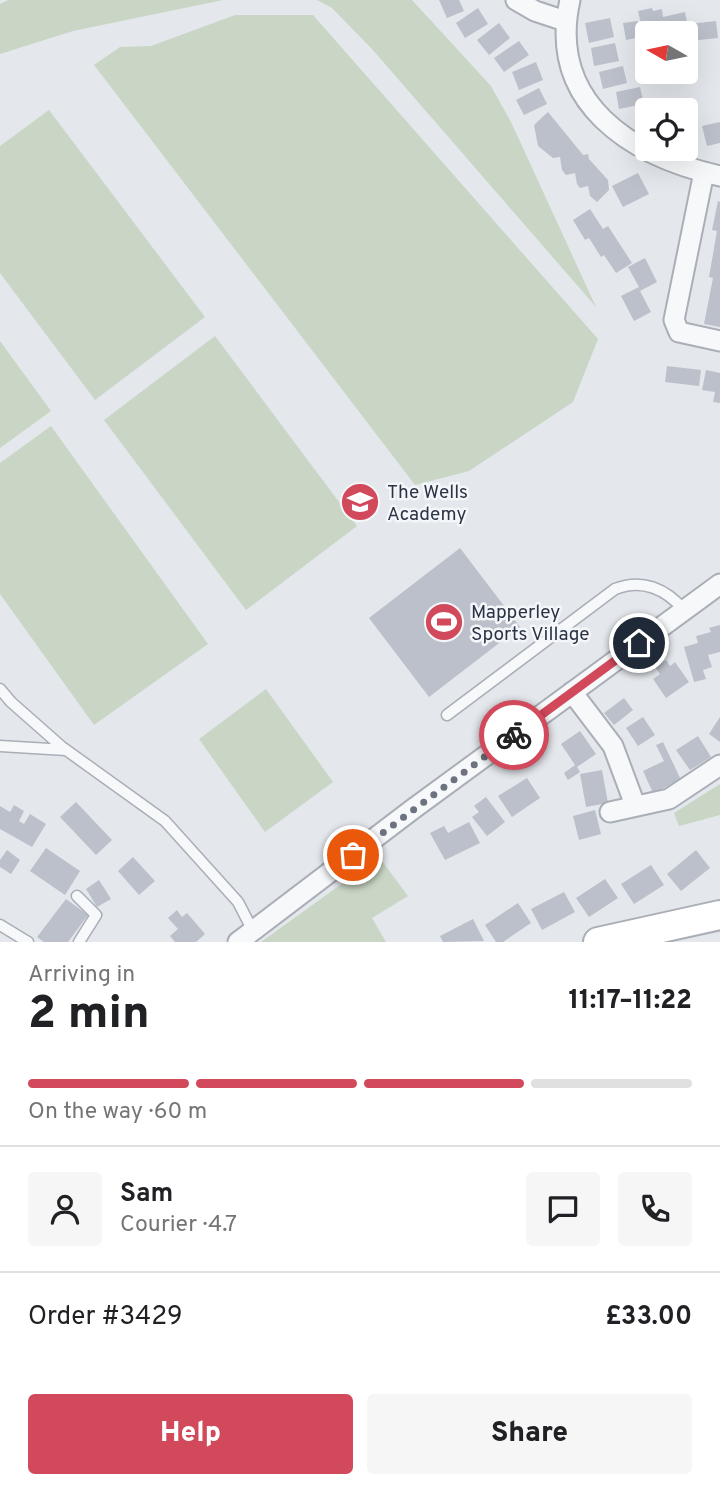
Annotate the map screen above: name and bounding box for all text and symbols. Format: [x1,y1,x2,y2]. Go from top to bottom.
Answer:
north arrow [635,21,698,84]
map controls [635,21,698,161]
button: locate [635,98,698,161]
school or university icon: The Wells Academy [339,481,381,523]
place label: The Wells Academy [387,481,468,527]
sports icon: Mapperley Sports Village [423,601,465,643]
place label: Mapperley Sports Village [471,601,590,647]
pin [609,613,669,673]
icon: home [620,624,658,662]
courier [479,700,549,770]
icon: bike [495,716,533,754]
pin [323,825,383,885]
icon: bag [334,836,372,874]
text: Arriving in [28,961,135,990]
text: 11:17–11:22 [568,985,692,1018]
text: 2 min [28,986,150,1045]
text: On the way · 60 m [28,1098,207,1127]
button: person [28,1172,102,1246]
button: chat [526,1172,600,1246]
button: phone [618,1172,692,1246]
text: Sam [120,1178,173,1211]
text: Courier · 4.7 [120,1211,237,1240]
text: Order #3429 [28,1301,183,1334]
text: £33.00 [605,1301,692,1334]
button: Help [28,1394,353,1474]
button: Share [367,1394,692,1474]

